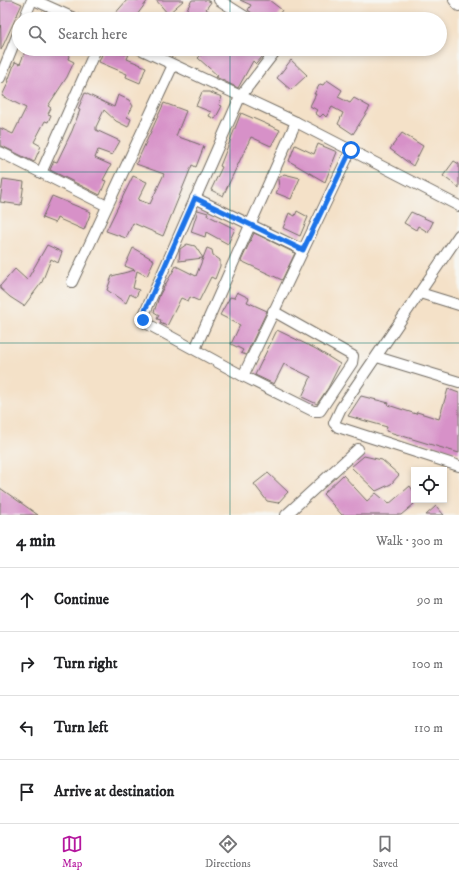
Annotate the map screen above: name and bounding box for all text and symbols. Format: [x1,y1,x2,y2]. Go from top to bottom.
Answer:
search box [12,12,447,56]
icon: search [26,23,48,45]
text: Search here [58,25,127,44]
route start [342,141,360,159]
route end [134,311,152,329]
map controls [411,467,447,503]
button: locate [411,467,447,503]
text: 4 min [16,530,55,552]
text: Walk · 300 m [376,533,443,549]
icon: ahead [16,589,38,611]
text: Continue [54,590,109,609]
text: 90 m [417,592,443,608]
icon: right [16,653,38,675]
text: Turn right [54,654,117,673]
text: 100 m [412,656,443,672]
icon: left [16,717,38,739]
text: Turn left [54,718,108,737]
text: 110 m [414,720,443,736]
icon: arrive [16,781,38,803]
text: Arrive at destination [54,782,174,801]
tab: Map [61,833,83,871]
tab: Directions [205,833,251,871]
tab: Saved [373,833,398,871]

